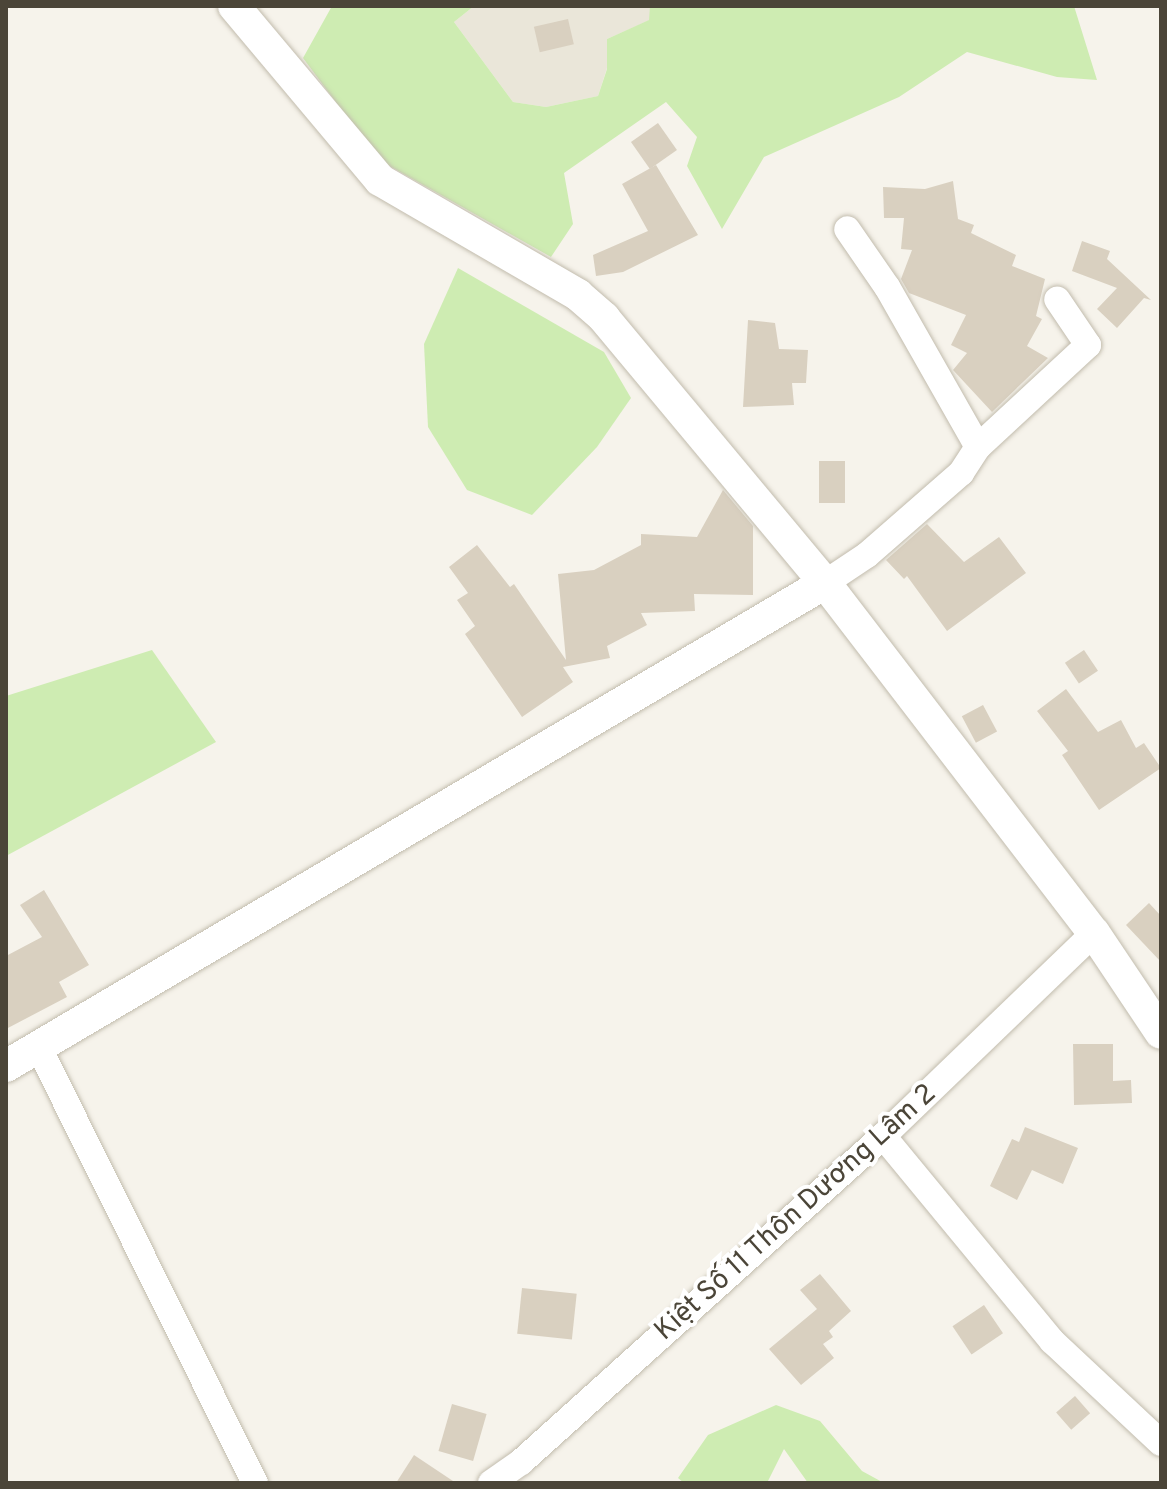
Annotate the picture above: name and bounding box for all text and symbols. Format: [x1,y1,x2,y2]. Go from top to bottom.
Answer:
street label: Kiệt Số 11 Thôn Dương Lâm 2 [648,1077,944,1349]

